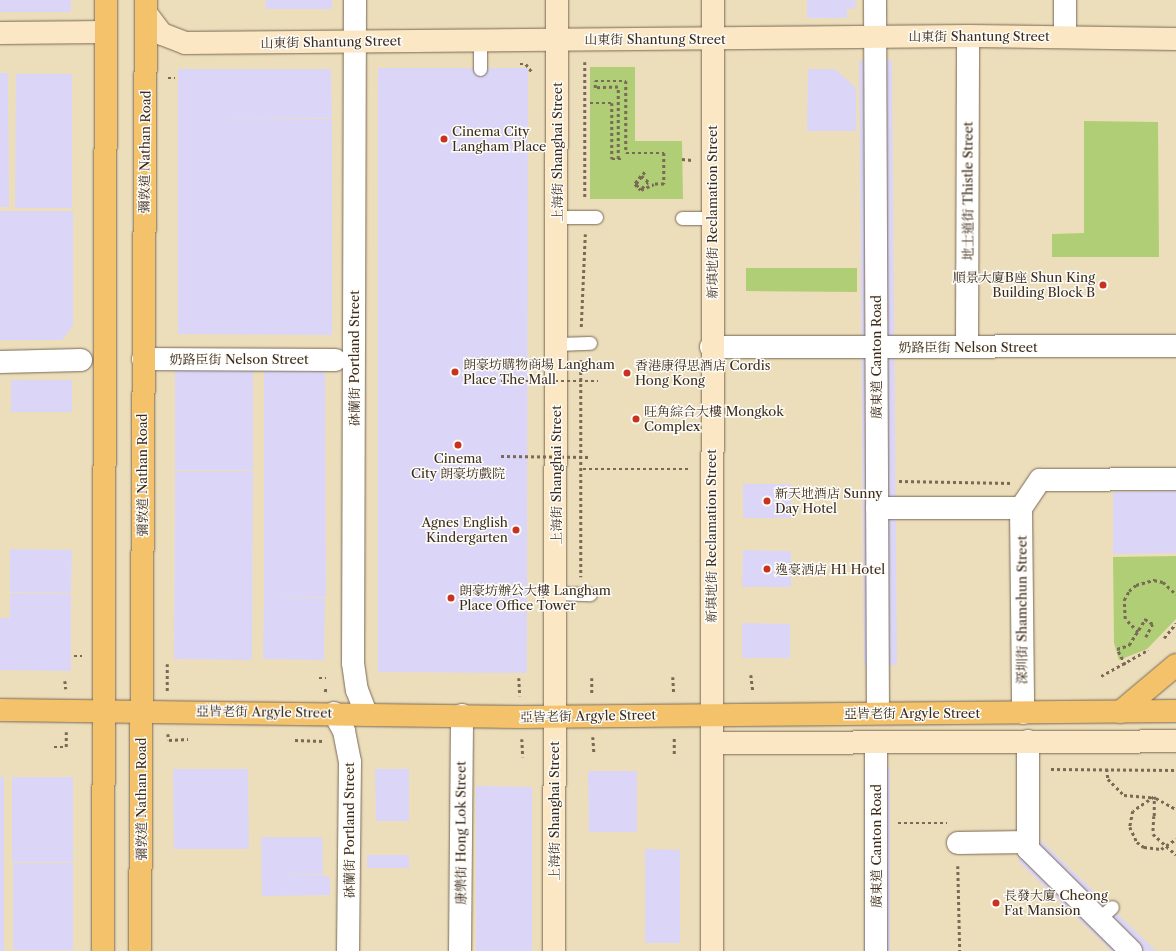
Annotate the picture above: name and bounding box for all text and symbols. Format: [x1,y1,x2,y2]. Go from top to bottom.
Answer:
street label: 山東街 Shantung Street [908,28,1050,44]
street label: 山東街 Shantung Street [584,31,726,47]
street label: 山東街 Shantung Street [260,33,402,51]
street label: 上海街 Shanghai Street [549,82,565,222]
street label: 彌敦道 Nathan Road [136,90,154,214]
street label: 地士道街 Thistle Street [960,122,976,260]
place label: Cinema City Langham Place [452,124,546,155]
street label: 新填地街 Reclamation Street [704,125,720,299]
marker: Cinema City Langham Place [439,134,449,144]
place label: 順景大廈B座 Shun King Building Block B [953,270,1095,301]
marker: 順景大廈B座 Shun King Building Block B [1098,280,1108,290]
street label: 砵蘭街 Portland Street [346,290,362,426]
street label: 廣東道 Canton Road [868,295,884,419]
street label: 奶路臣街 Nelson Street [898,339,1038,355]
street label: 奶路臣街 Nelson Street [169,351,309,367]
place label: 朗豪坊購物商場 Langham Place The Mall [463,357,615,388]
place label: 香港康得思酒店 Cordis Hong Kong [635,358,770,389]
marker: 朗豪坊購物商場 Langham Place The Mall [450,367,460,377]
marker: 香港康得思酒店 Cordis Hong Kong [622,368,632,378]
place label: 旺角綜合大樓 Mongkok Complex [644,404,784,435]
street label: 上海街 Shanghai Street [548,405,564,545]
street label: 彌敦道 Nathan Road [134,413,150,537]
marker: 旺角綜合大樓 Mongkok Complex [631,414,641,424]
marker: Cinema City 朗豪坊戲院 [453,440,463,450]
street label: 新填地街 Reclamation Street [703,449,719,623]
place label: Cinema City 朗豪坊戲院 [411,451,505,482]
place label: 新天地酒店 Sunny Day Hotel [775,486,882,517]
marker: 新天地酒店 Sunny Day Hotel [762,496,772,506]
place label: Agnes English Kindergarten [421,515,508,546]
marker: Agnes English Kindergarten [511,525,521,535]
street label: 深圳街 Shamchun Street [1014,536,1030,684]
place label: 逸豪洒店 H1 Hotel [775,561,885,577]
marker: 逸豪洒店 H1 Hotel [762,564,772,574]
place label: 朗豪坊辦公大樓 Langham Place Office Tower [459,583,611,614]
marker: 朗豪坊辦公大樓 Langham Place Office Tower [446,593,456,603]
street label: 亞皆老街 Argyle Street [196,703,332,721]
street label: 亞皆老街 Argyle Street [844,705,980,721]
street label: 亞皆老街 Argyle Street [520,707,656,725]
street label: 彌敦道 Nathan Road [133,737,149,861]
street label: 上海街 Shanghai Street [546,741,562,881]
street label: 康樂街 Hong Lok Street [453,761,469,905]
street label: 砵蘭街 Portland Street [341,762,357,898]
street label: 廣東道 Canton Road [868,784,884,908]
place label: 長發大廈 Cheong Fat Mansion [1004,888,1108,919]
marker: 長發大廈 Cheong Fat Mansion [991,898,1001,908]

